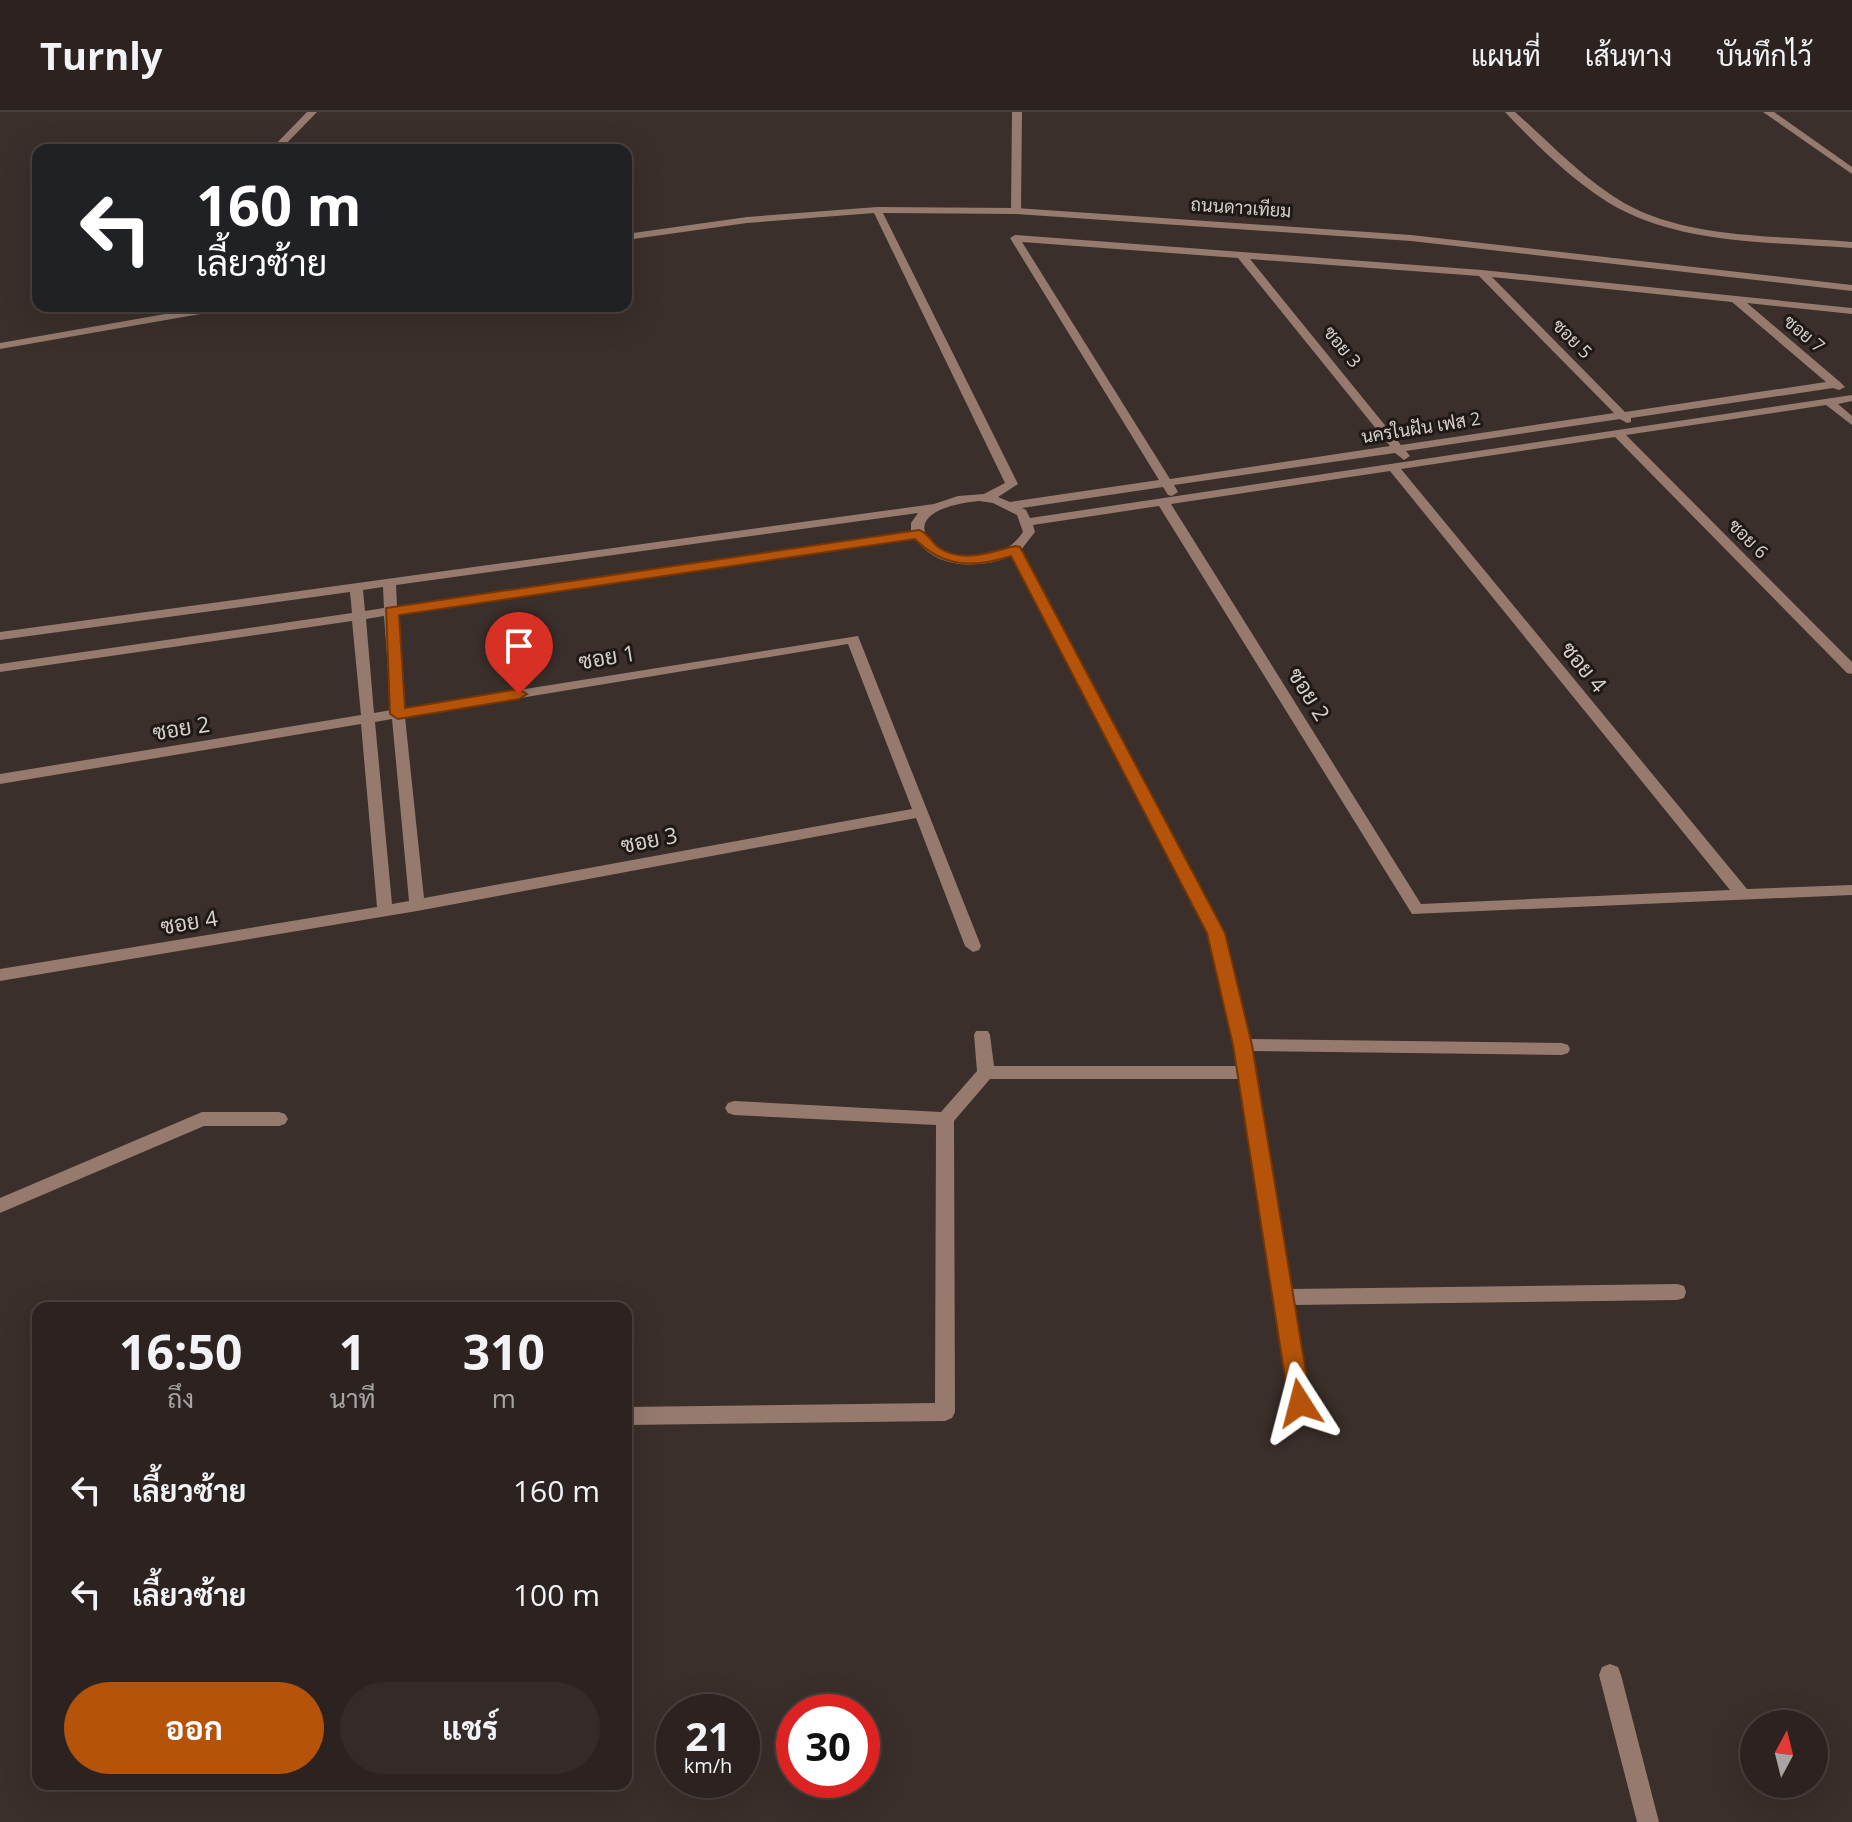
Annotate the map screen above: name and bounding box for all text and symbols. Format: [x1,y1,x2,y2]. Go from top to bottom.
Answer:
text: Turnly [40,29,162,81]
text: แผนที่ [1471,36,1541,74]
text: เส้นทาง [1585,36,1672,74]
text: บันทึกไว้ [1716,36,1812,74]
text: 160 m [196,166,362,242]
icon: left [64,176,168,280]
street label: ถนนดาวเทียม [1190,192,1292,222]
text: เลี้ยวซ้าย [196,238,327,287]
street label: ซอย 7 [1779,309,1830,358]
street label: ซอย 5 [1548,313,1598,363]
street label: ซอย 3 [1319,321,1367,372]
street label: นครในฝัน เฟส 2 [1359,406,1482,448]
street label: ซอย 6 [1724,513,1774,563]
pin [485,612,553,694]
icon: arrive [497,624,541,668]
street label: ซอย 4 [1555,635,1615,698]
street label: ซอย 1 [576,637,638,675]
street label: ซอย 2 [1282,661,1338,726]
street label: ซอย 2 [150,708,212,746]
street label: ซอย 3 [618,819,680,859]
street label: ซอย 4 [158,902,220,940]
text: 16:50 [119,1319,242,1384]
text: 1 [339,1319,366,1384]
text: 310 [463,1319,545,1384]
position arrow [1258,1361,1342,1445]
text: ถึง [167,1380,194,1416]
text: นาที [329,1380,376,1416]
text: m [492,1380,516,1416]
icon: left [64,1468,108,1512]
text: เลี้ยวซ้าย [132,1470,246,1511]
text: 160 m [513,1470,600,1511]
icon: left [64,1572,108,1616]
text: เลี้ยวซ้าย [132,1574,246,1615]
text: 100 m [513,1574,600,1615]
button: ออก [64,1682,324,1774]
button: แชร์ [340,1682,600,1774]
speed limit sign: 30 [776,1694,880,1798]
text: 21 [685,1708,731,1763]
north arrow [1740,1710,1828,1798]
map controls [1740,1710,1828,1798]
text: km/h [684,1752,732,1779]

